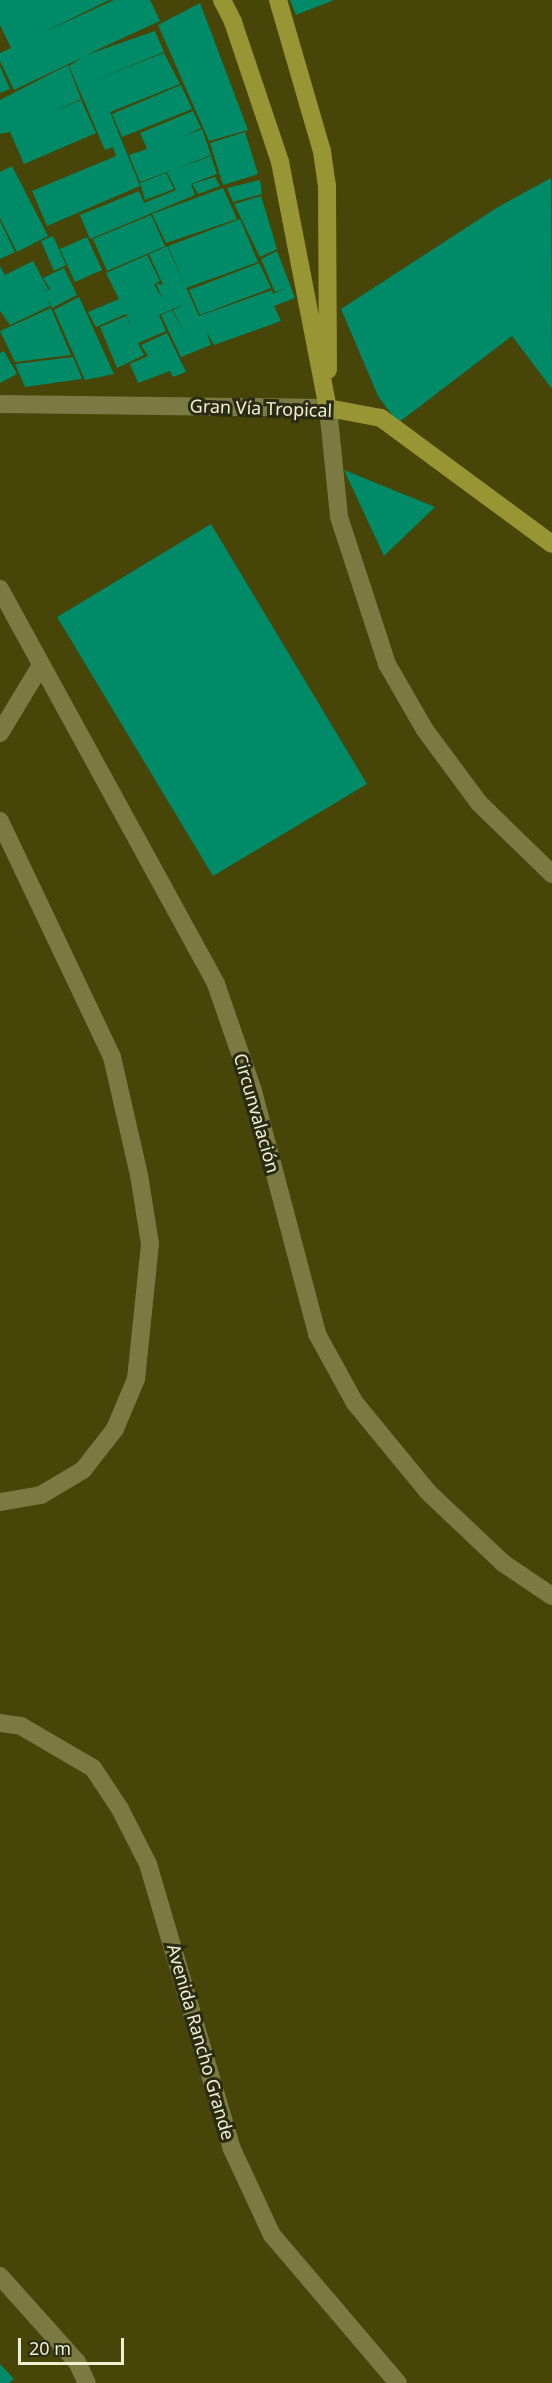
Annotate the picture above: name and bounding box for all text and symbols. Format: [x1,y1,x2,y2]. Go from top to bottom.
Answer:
street label: Gran Vía Tropical [189,395,333,421]
street label: Circunvalación [230,1051,284,1175]
street label: Avenida Rancho Grande [163,1942,239,2142]
scale bar [21,2326,128,2364]
text: 20 m [29,2336,71,2360]

